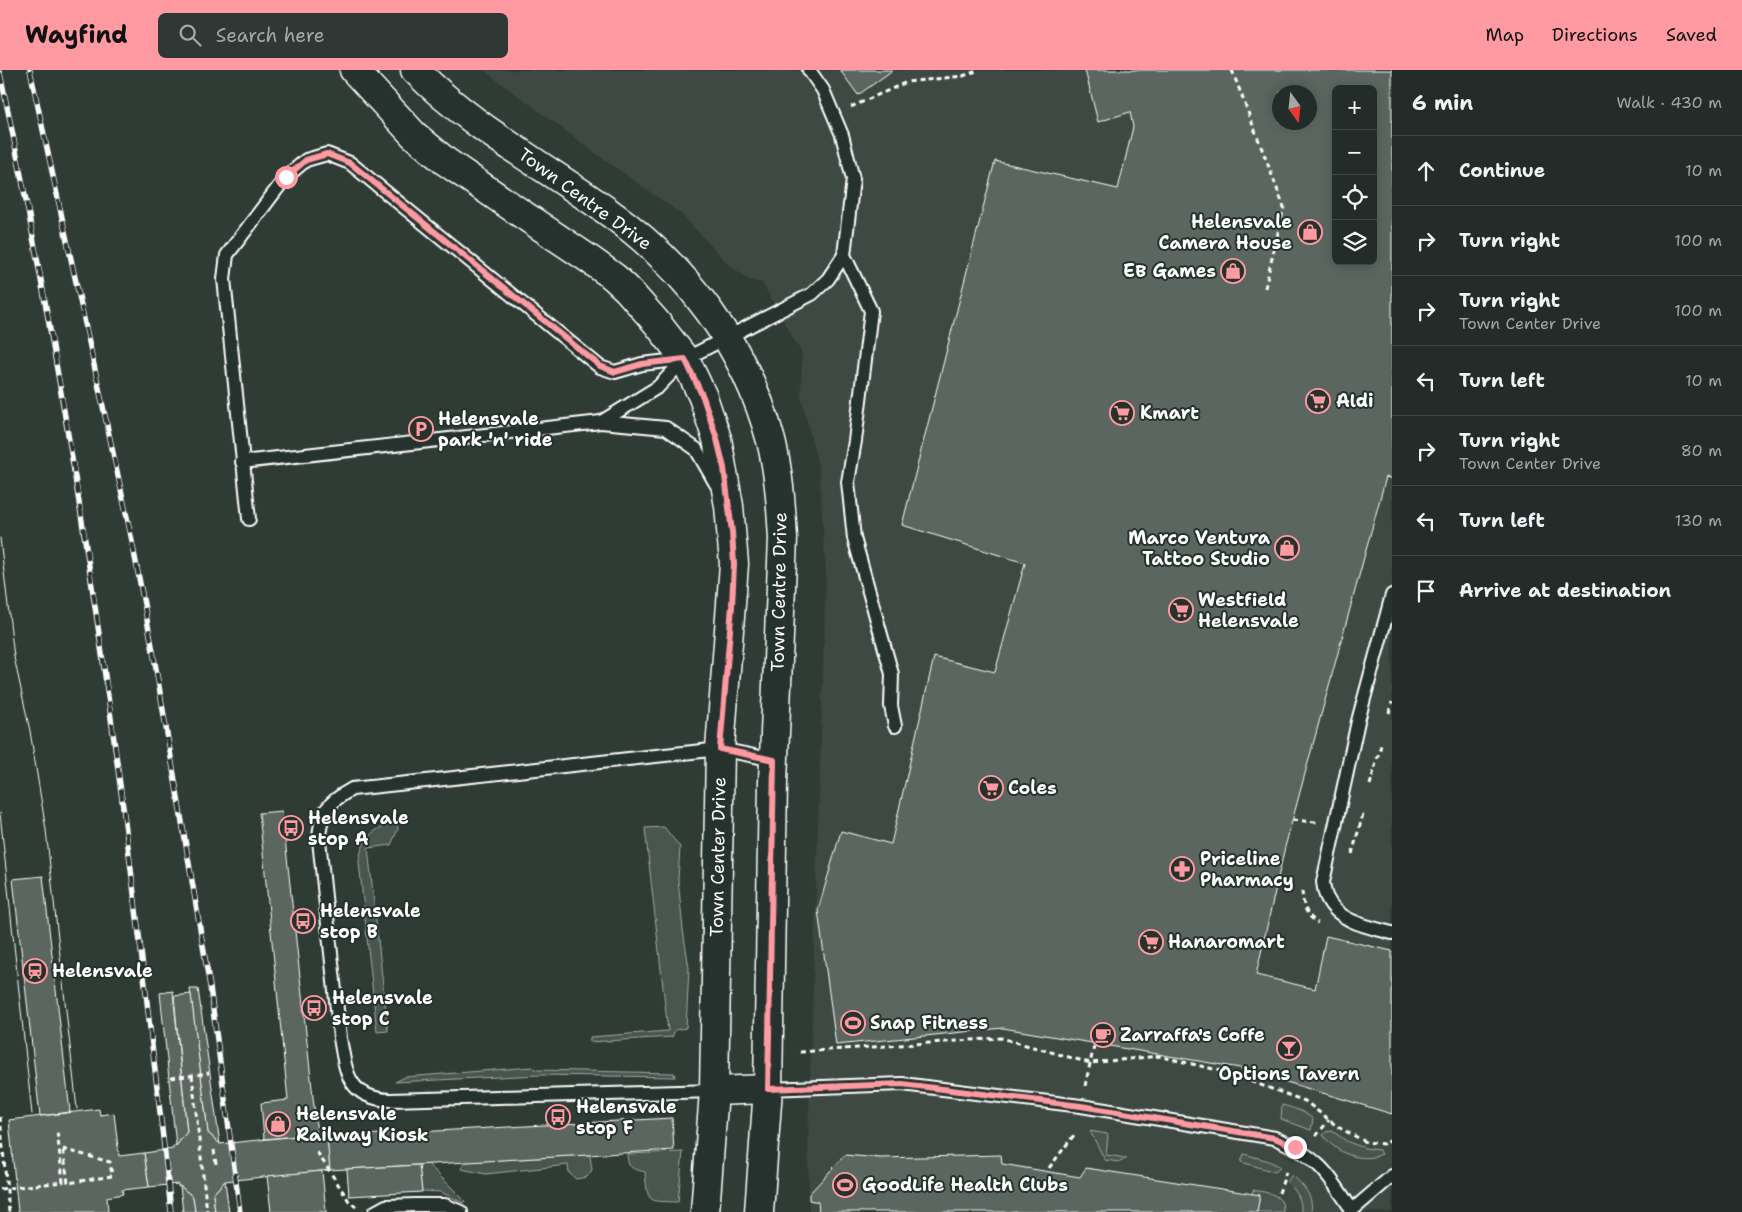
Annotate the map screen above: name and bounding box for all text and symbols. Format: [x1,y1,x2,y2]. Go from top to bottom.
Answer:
search box [158,13,508,58]
text: Wayfind [25,19,128,51]
icon: search [176,21,204,49]
text: Search here [216,23,324,48]
text: Map [1486,23,1524,47]
text: Directions [1552,23,1638,47]
text: Saved [1666,23,1717,47]
north arrow [1272,85,1317,130]
map controls [1332,85,1377,265]
button: + [1332,85,1377,130]
text: 6 min [1412,89,1473,117]
text: Walk · 430 m [1616,92,1722,113]
button: − [1332,130,1377,175]
street label: Town Centre Drive [513,142,657,256]
icon: ahead [1412,157,1440,185]
text: Continue [1459,158,1545,183]
text: 10 m [1685,160,1722,181]
route start [275,166,298,189]
button: locate [1332,175,1377,220]
place label: Helensvale Camera House [1158,210,1292,255]
shop icon: Helensvale Camera House [1297,219,1323,245]
button: layers [1332,220,1377,265]
icon: right [1412,227,1440,255]
text: Turn right [1459,228,1560,253]
text: 100 m [1674,230,1722,251]
shop icon: EB Games [1220,258,1246,284]
place label: EB Games [1123,259,1216,283]
text: Turn right [1459,288,1560,313]
icon: right [1412,297,1440,325]
text: 100 m [1674,300,1722,321]
text: Town Center Drive [1459,313,1601,334]
icon: left [1412,367,1440,395]
text: Turn left [1459,368,1545,393]
text: 10 m [1685,370,1722,391]
supermarket icon: Aldi [1305,388,1331,414]
place label: Aldi [1336,389,1374,413]
supermarket icon: Kmart [1109,400,1135,426]
place label: Kmart [1140,401,1199,425]
place label: Helensvale park 'n' ride [438,407,553,452]
parking icon: Helensvale park 'n' ride [408,416,434,442]
text: Turn right [1459,428,1560,453]
icon: right [1412,437,1440,465]
text: 80 m [1681,440,1722,461]
text: Town Center Drive [1459,453,1601,474]
icon: left [1412,507,1440,535]
text: Turn left [1459,508,1545,533]
text: 130 m [1675,510,1722,531]
street label: Town Centre Drive [766,512,792,672]
place label: Marco Ventura Tattoo Studio [1128,526,1271,571]
shop icon: Marco Ventura Tattoo Studio [1274,535,1300,561]
icon: arrive [1412,577,1440,605]
text: Arrive at destination [1459,578,1671,603]
place label: Westfield Helensvale [1198,588,1299,633]
supermarket icon: Westfield Helensvale [1168,597,1194,623]
supermarket icon: Coles [978,775,1004,801]
place label: Coles [1008,776,1057,800]
street label: Town Center Drive [705,777,731,937]
place label: Helensvale stop A [308,806,409,851]
bus stop icon: Helensvale stop A [278,815,304,841]
place label: Priceline Pharmacy [1200,847,1294,892]
pharmacy icon: Priceline Pharmacy [1169,856,1195,882]
place label: Helensvale stop B [320,899,421,944]
bus stop icon: Helensvale stop B [290,908,316,934]
supermarket icon: Hanaromart [1138,929,1164,955]
place label: Hanaromart [1168,930,1285,954]
station icon: Helensvale [22,958,48,984]
place label: Helensvale [52,959,153,983]
place label: Helensvale stop C [332,986,433,1031]
bus stop icon: Helensvale stop C [301,995,327,1021]
sports icon: Snap Fitness [840,1010,866,1036]
place label: Snap Fitness [870,1011,988,1035]
cafe icon: Zarraffa's Coffe [1090,1022,1116,1048]
place label: Zarraffa's Coffe [1120,1023,1265,1047]
bar icon: Options Tavern [1276,1035,1302,1061]
place label: Options Tavern [1219,1062,1359,1086]
place label: Helensvale stop F [576,1095,677,1140]
place label: Helensvale Railway Kiosk [296,1102,429,1147]
bus stop icon: Helensvale stop F [545,1104,571,1130]
shop icon: Helensvale Railway Kiosk [265,1111,291,1137]
route end [1284,1136,1307,1159]
sports icon: GoodLife Health Clubs [832,1172,858,1198]
place label: GoodLife Health Clubs [862,1173,1068,1197]

